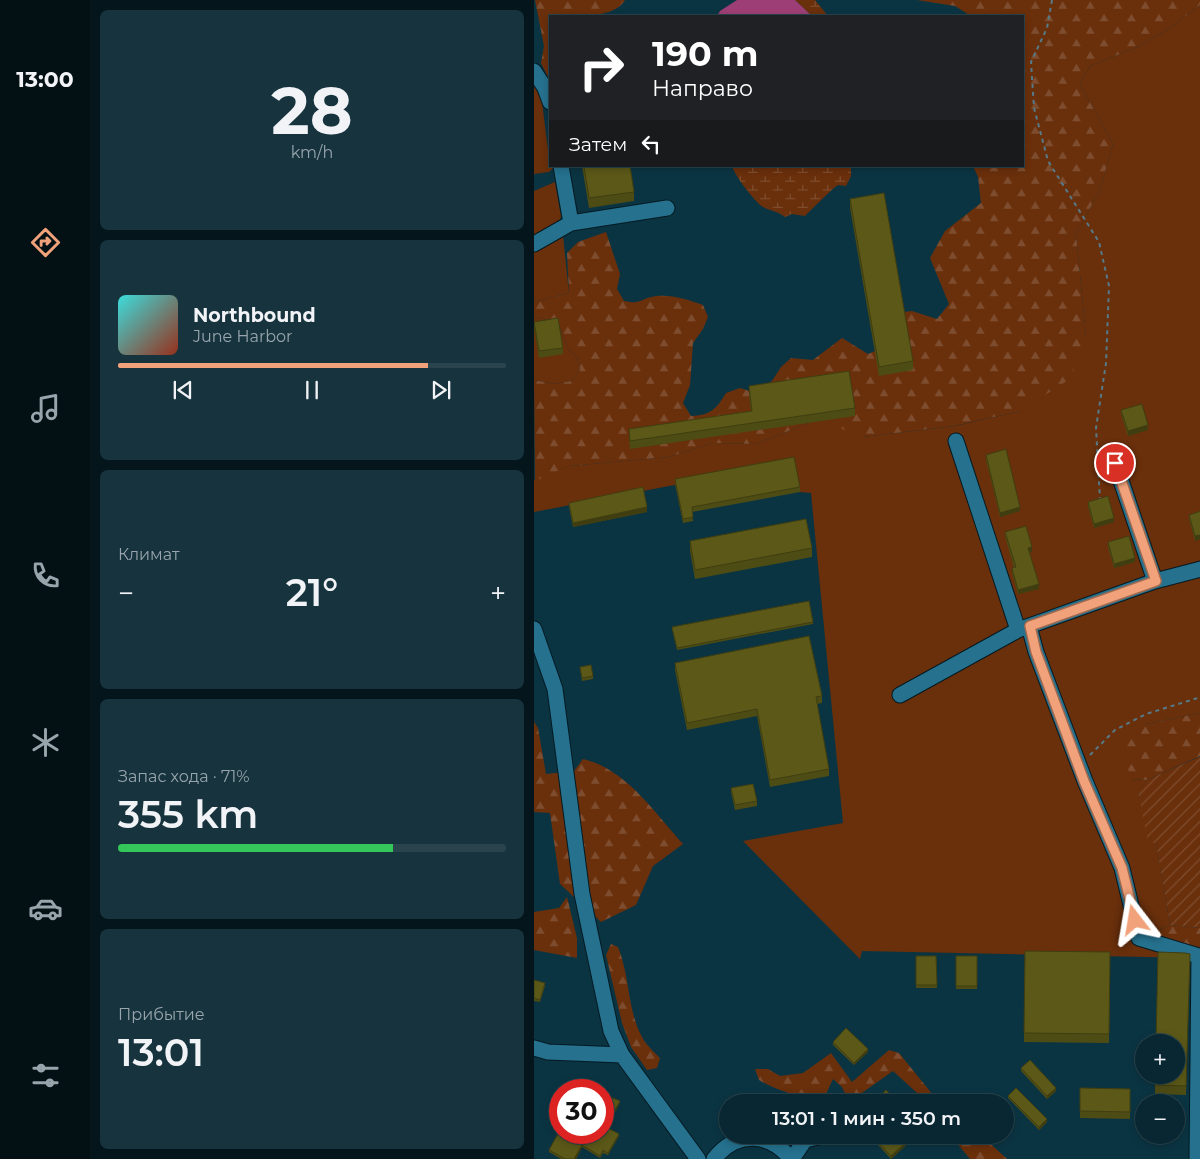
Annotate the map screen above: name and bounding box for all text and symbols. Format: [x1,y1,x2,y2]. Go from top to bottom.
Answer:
text: 190 m [652,32,758,75]
icon: right [569,35,634,100]
text: 13:00 [16,66,74,93]
text: 28 [271,71,353,150]
text: Направо [652,75,753,102]
icon: left [637,130,665,158]
text: Затем [569,133,627,156]
text: km/h [291,143,333,162]
icon: directions [28,225,63,260]
text: Northbound [193,304,316,327]
text: June Harbor [193,327,292,346]
icon: previous [169,376,197,404]
icon: pause [298,376,326,404]
icon: next [427,376,455,404]
icon: music [28,391,63,426]
pin [1094,442,1136,484]
icon: arrive [1101,449,1129,477]
text: Климат [118,545,180,564]
icon: phone [28,558,63,593]
text: 21° [286,569,338,616]
text: − [118,576,134,610]
text: + [490,576,506,610]
icon: climate [28,725,63,760]
text: Запас хода · 71% [118,767,250,786]
text: 355 km [118,791,258,838]
icon: car [28,891,63,926]
position arrow [1108,893,1160,945]
text: Прибытие [118,1005,205,1024]
text: 13:01 [118,1029,204,1076]
map controls [1135,1034,1185,1144]
button: + [1135,1034,1185,1084]
icon: filters [28,1058,63,1093]
speed limit sign: 30 [549,1079,614,1144]
button: − [1135,1094,1185,1144]
text: 13:01 · 1 мин · 350 m [772,1107,961,1130]

